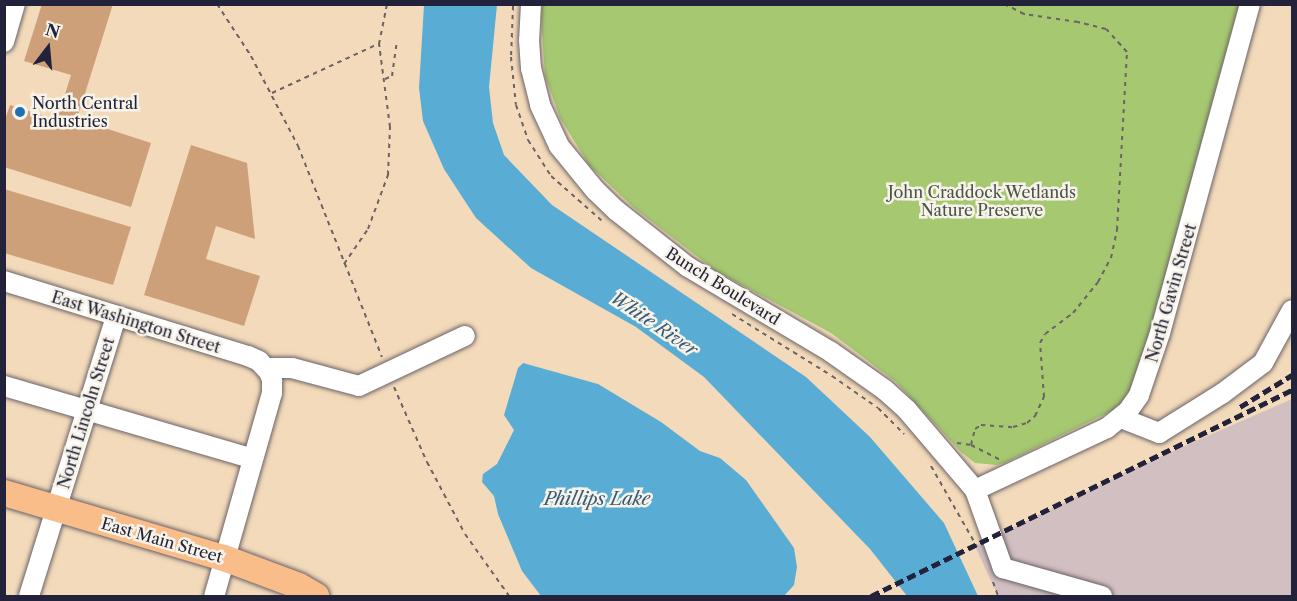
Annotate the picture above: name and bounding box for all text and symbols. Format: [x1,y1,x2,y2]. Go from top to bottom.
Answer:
north arrow [18,18,78,78]
text: N [44,19,62,42]
place label: North Central Industries [32,93,138,131]
marker: North Central Industries [13,105,27,119]
park label: John Craddock Wetlands Nature Preserve [888,182,1076,220]
street label: North Gavin Street [1142,221,1200,365]
street label: Bunch Boulevard [662,243,784,329]
street label: East Washington Street [49,287,223,357]
water label: White River [606,287,702,361]
street label: North Lincoln Street [54,335,118,491]
water label: Phillips Lake [544,488,650,510]
street label: East Main Street [99,514,225,566]

